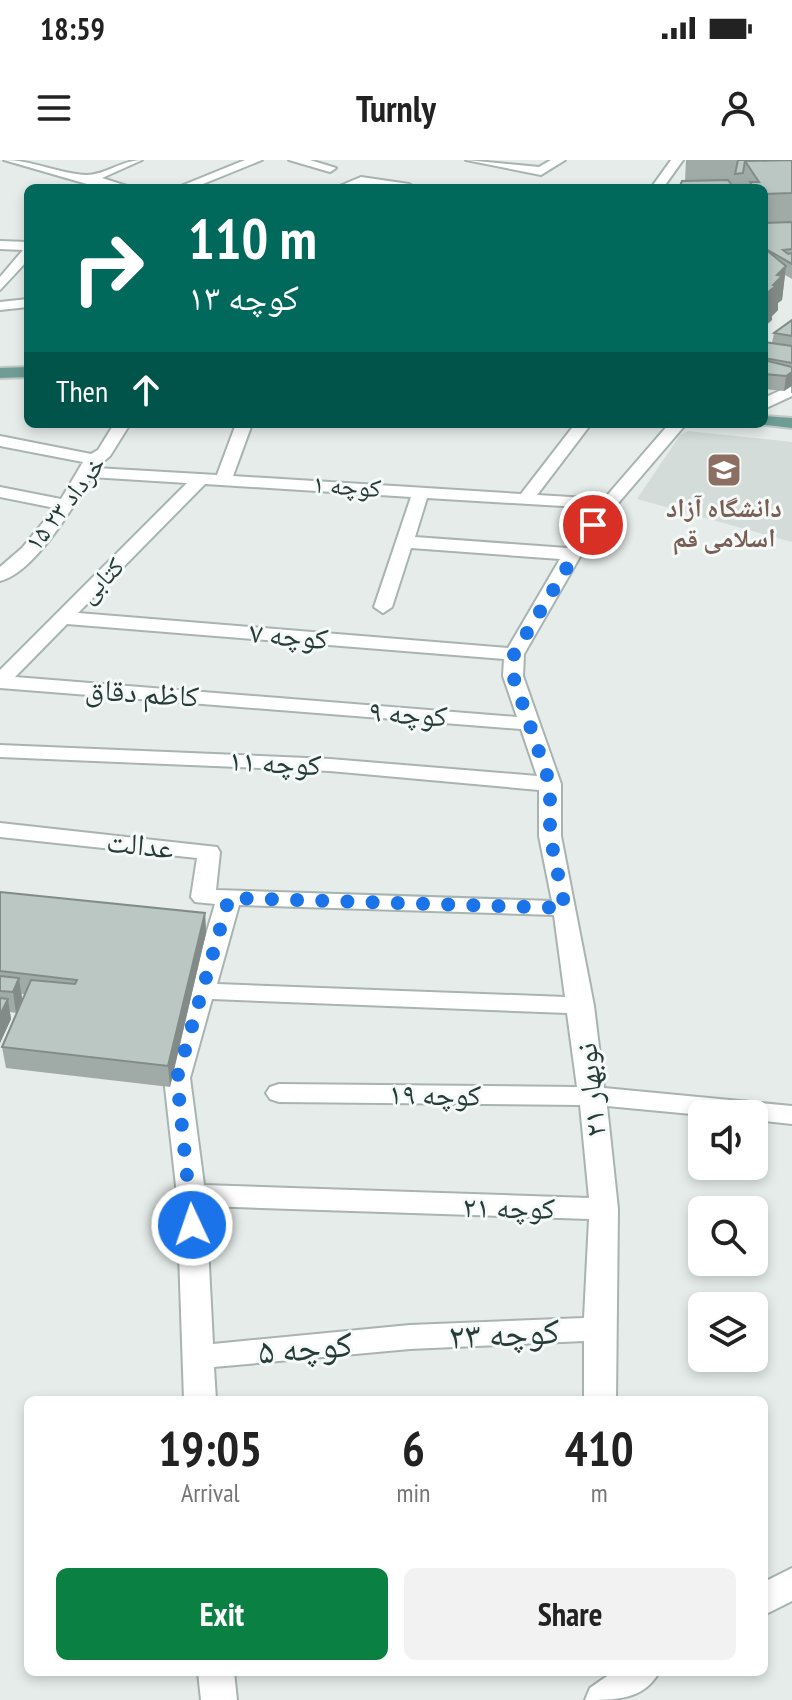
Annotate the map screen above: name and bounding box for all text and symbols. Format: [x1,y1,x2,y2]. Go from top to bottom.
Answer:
text: 18:59 [40,9,105,48]
text: Turnly [356,85,436,132]
icon: menu [32,86,76,130]
icon: person [716,86,760,130]
text: 110 m [188,202,317,274]
icon: right [56,216,160,320]
text: کوچه ۱۳ [188,273,299,320]
icon: ahead [124,368,168,412]
text: Then [56,371,108,410]
street label: ۱۵ خرداد ۲۳ [17,448,112,557]
school or university icon: دانشگاه آزاد اسلامی قم [705,451,743,489]
street label: کوچه ۱ [312,467,383,504]
pin [559,491,627,559]
place label: دانشگاه آزاد اسلامی قم [666,491,782,556]
icon: arrive [571,503,615,547]
street label: کتابی [71,550,131,610]
street label: کوچه ۷ [248,612,330,657]
street label: کاظم دقاق [84,668,200,717]
street label: کوچه ۹ [367,690,449,735]
street label: کوچه ۱۱ [228,740,322,783]
street label: عدالت [105,821,176,866]
street label: نوبهار ۲۱ [565,1041,614,1139]
street label: کوچه ۱۹ [388,1073,482,1114]
map controls [688,1100,768,1372]
button: sound [688,1100,768,1180]
position arrow [150,1183,234,1267]
street label: کوچه ۲۱ [462,1186,556,1227]
button: search [688,1196,768,1276]
button: layers [688,1292,768,1372]
street label: کوچه ۲۳ [447,1306,561,1359]
street label: کوچه ۵ [256,1319,354,1374]
text: 19:05 [158,1417,262,1479]
text: 6 [402,1417,425,1479]
text: 410 [565,1417,634,1479]
text: Arrival [181,1476,240,1509]
text: min [396,1476,430,1509]
text: m [591,1476,608,1509]
button: Exit [56,1568,388,1660]
button: Share [404,1568,736,1660]

